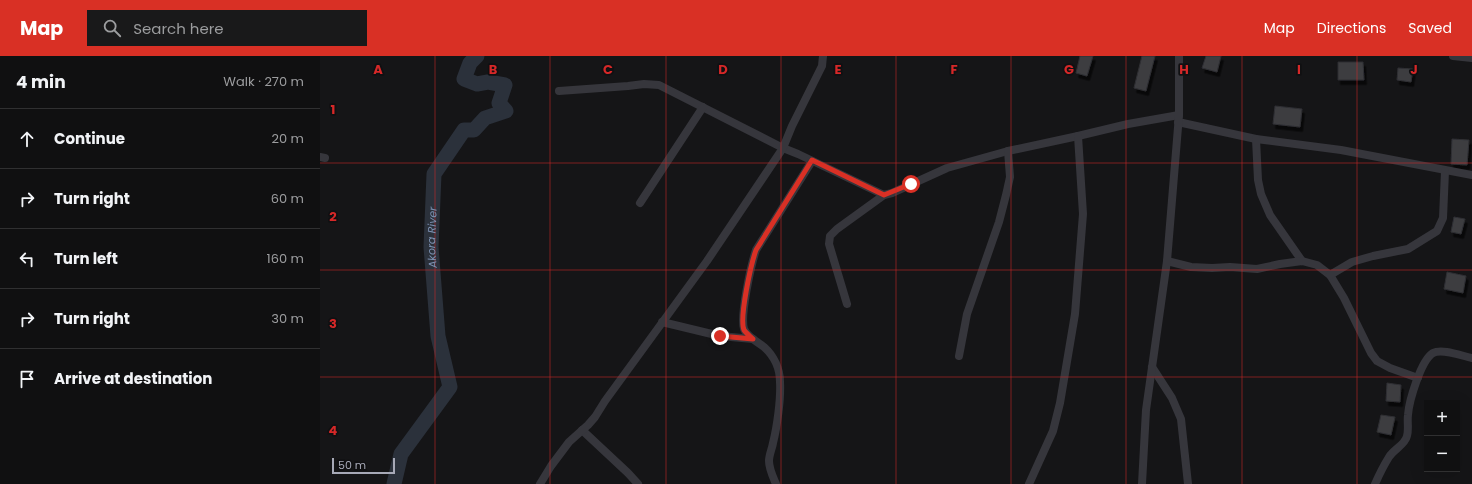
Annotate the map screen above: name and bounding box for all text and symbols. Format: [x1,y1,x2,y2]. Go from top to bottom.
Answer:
search box [87,10,367,46]
text: Map [20,15,63,42]
icon: search [101,17,123,39]
text: Search here [133,18,224,39]
text: Map [1264,18,1295,38]
text: Directions [1317,18,1386,38]
text: Saved [1408,18,1452,38]
text: A [373,60,383,79]
text: B [489,60,498,79]
text: C [603,60,613,79]
text: D [718,60,728,79]
text: E [834,60,842,79]
text: F [950,60,958,79]
text: G [1064,60,1074,79]
text: H [1179,60,1189,79]
text: I [1297,60,1301,79]
text: J [1410,60,1418,79]
text: 4 min [16,70,66,94]
text: Walk · 270 m [223,72,304,91]
text: 1 [331,100,335,119]
icon: ahead [16,128,38,150]
text: Continue [54,128,125,149]
text: 20 m [271,129,304,148]
route start [902,175,920,193]
icon: right [16,188,38,210]
text: Turn right [54,188,130,209]
text: 60 m [271,189,304,208]
water label: Akora River [423,206,441,270]
text: 2 [329,207,337,226]
icon: left [16,248,38,270]
text: Turn left [54,248,118,269]
text: 160 m [267,249,304,268]
icon: right [16,308,38,330]
text: Turn right [54,308,130,329]
text: 30 m [271,309,304,328]
text: 3 [329,314,337,333]
route end [711,327,729,345]
icon: arrive [16,368,38,390]
text: Arrive at destination [54,368,212,389]
map controls [1424,400,1460,472]
button: + [1424,400,1460,436]
text: 4 [329,421,338,440]
button: − [1424,436,1460,472]
scale bar [332,456,395,475]
text: 50 m [338,457,366,473]

